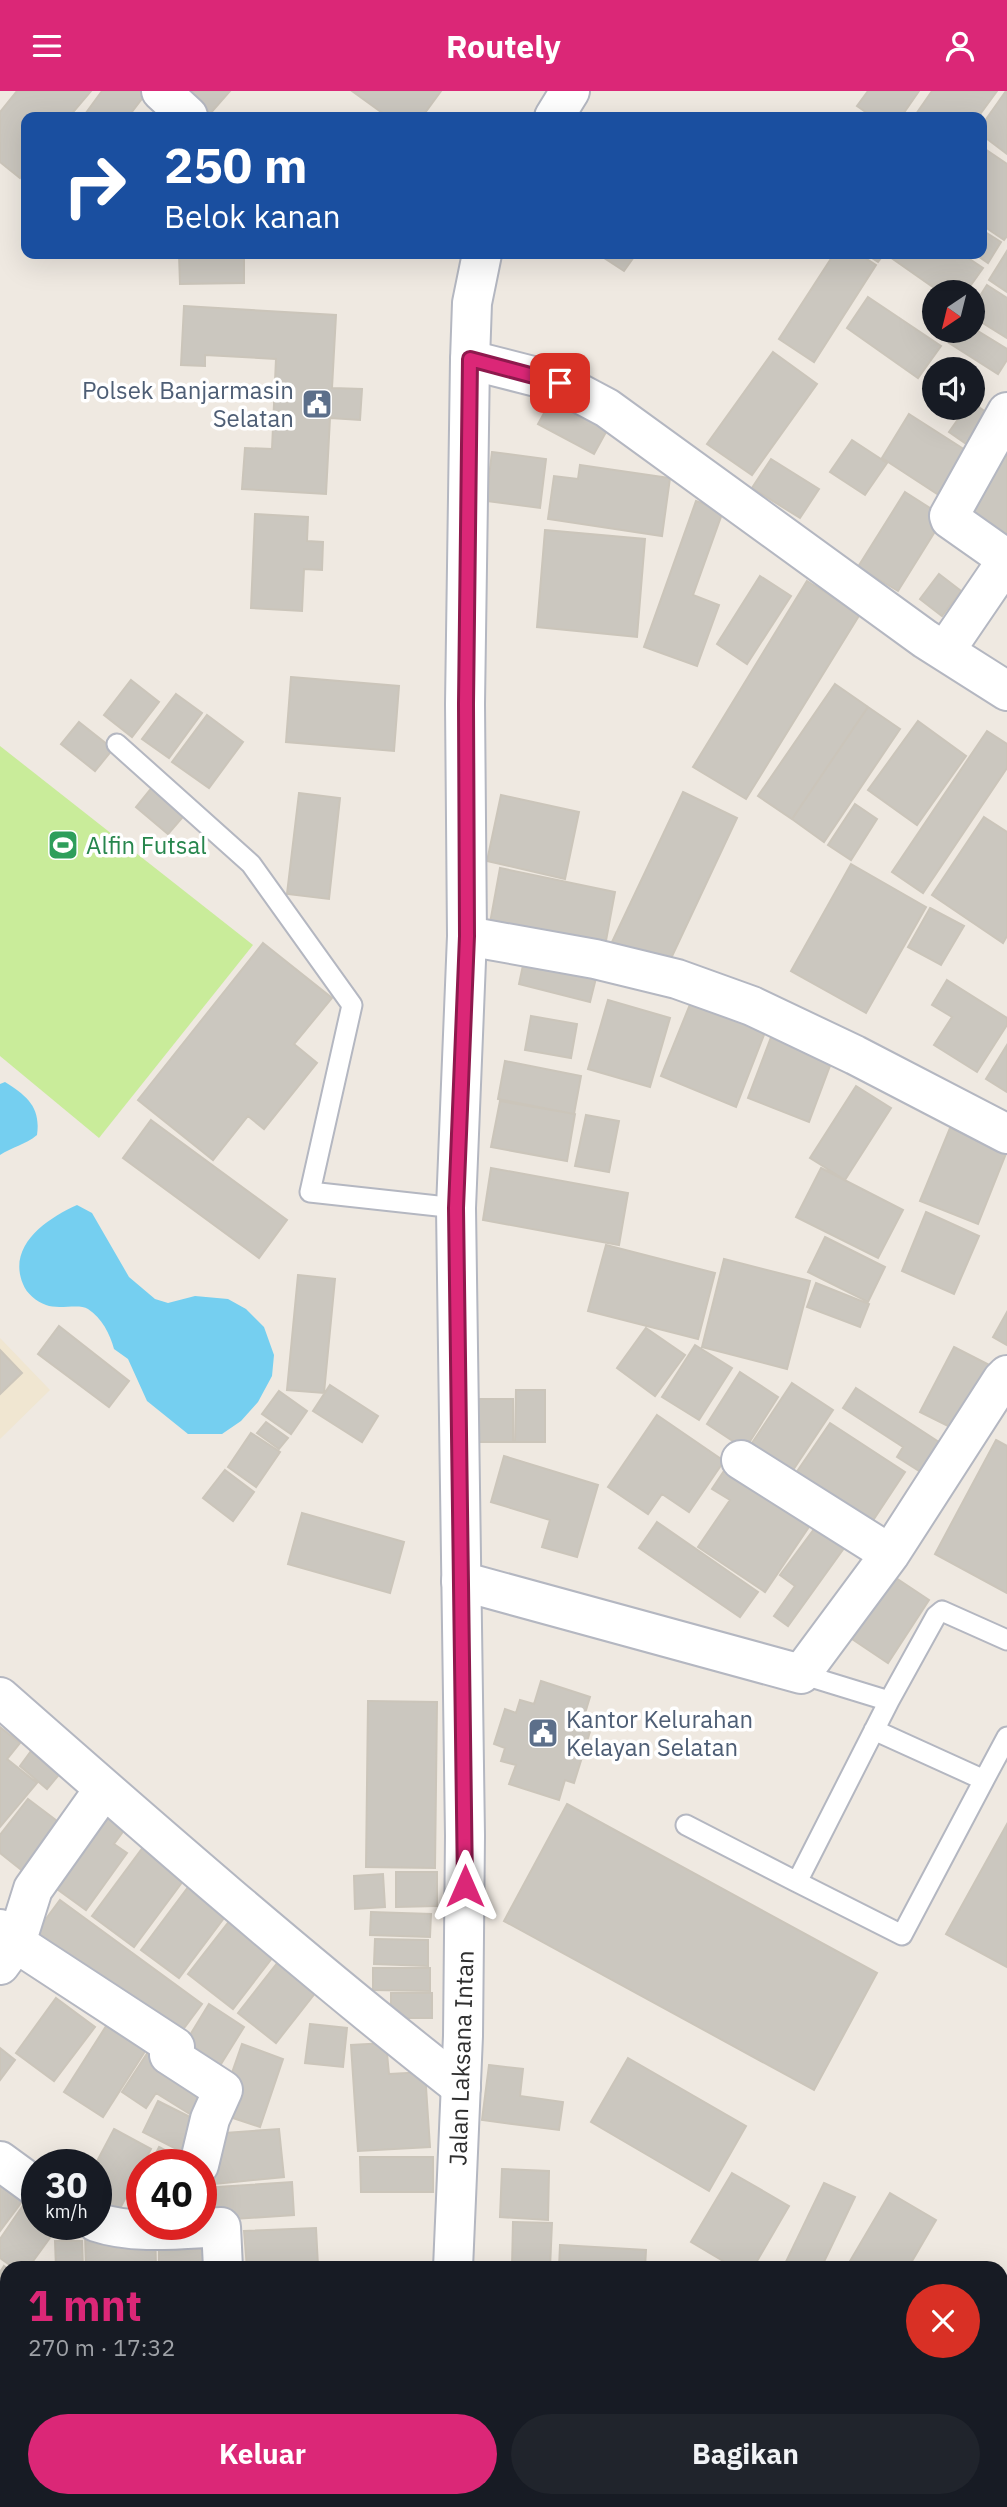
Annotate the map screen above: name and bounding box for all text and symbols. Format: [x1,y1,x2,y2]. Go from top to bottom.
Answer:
text: Routely [446,25,561,67]
icon: menu [28,27,66,65]
icon: person [941,27,979,65]
text: 250 m [164,133,308,196]
icon: right [49,140,140,231]
text: Belok kanan [164,195,341,237]
north arrow [922,280,985,343]
map controls [922,280,985,420]
pin [530,353,590,413]
button: sound [922,357,985,420]
icon: arrive [541,364,579,402]
place label: Polsek Banjarmasin Selatan [82,374,294,434]
public building icon: Polsek Banjarmasin Selatan [300,387,334,421]
sports icon: Alfin Futsal [46,828,80,862]
place label: Alfin Futsal [86,829,207,861]
place label: Kantor Kelurahan Kelayan Selatan [566,1703,753,1763]
public building icon: Kantor Kelurahan Kelayan Selatan [526,1716,560,1750]
position arrow [428,1849,502,1923]
street label: Jalan Laksana Intan [441,1950,481,2166]
speed limit sign: 40 [126,2149,217,2240]
text: 30 [45,2162,88,2208]
text: km/h [45,2200,88,2223]
text: 1 mnt [28,2278,142,2333]
button: close [906,2284,980,2358]
text: 270 m · 17:32 [28,2332,175,2362]
button: Keluar [28,2414,497,2494]
button: Bagikan [511,2414,980,2494]

